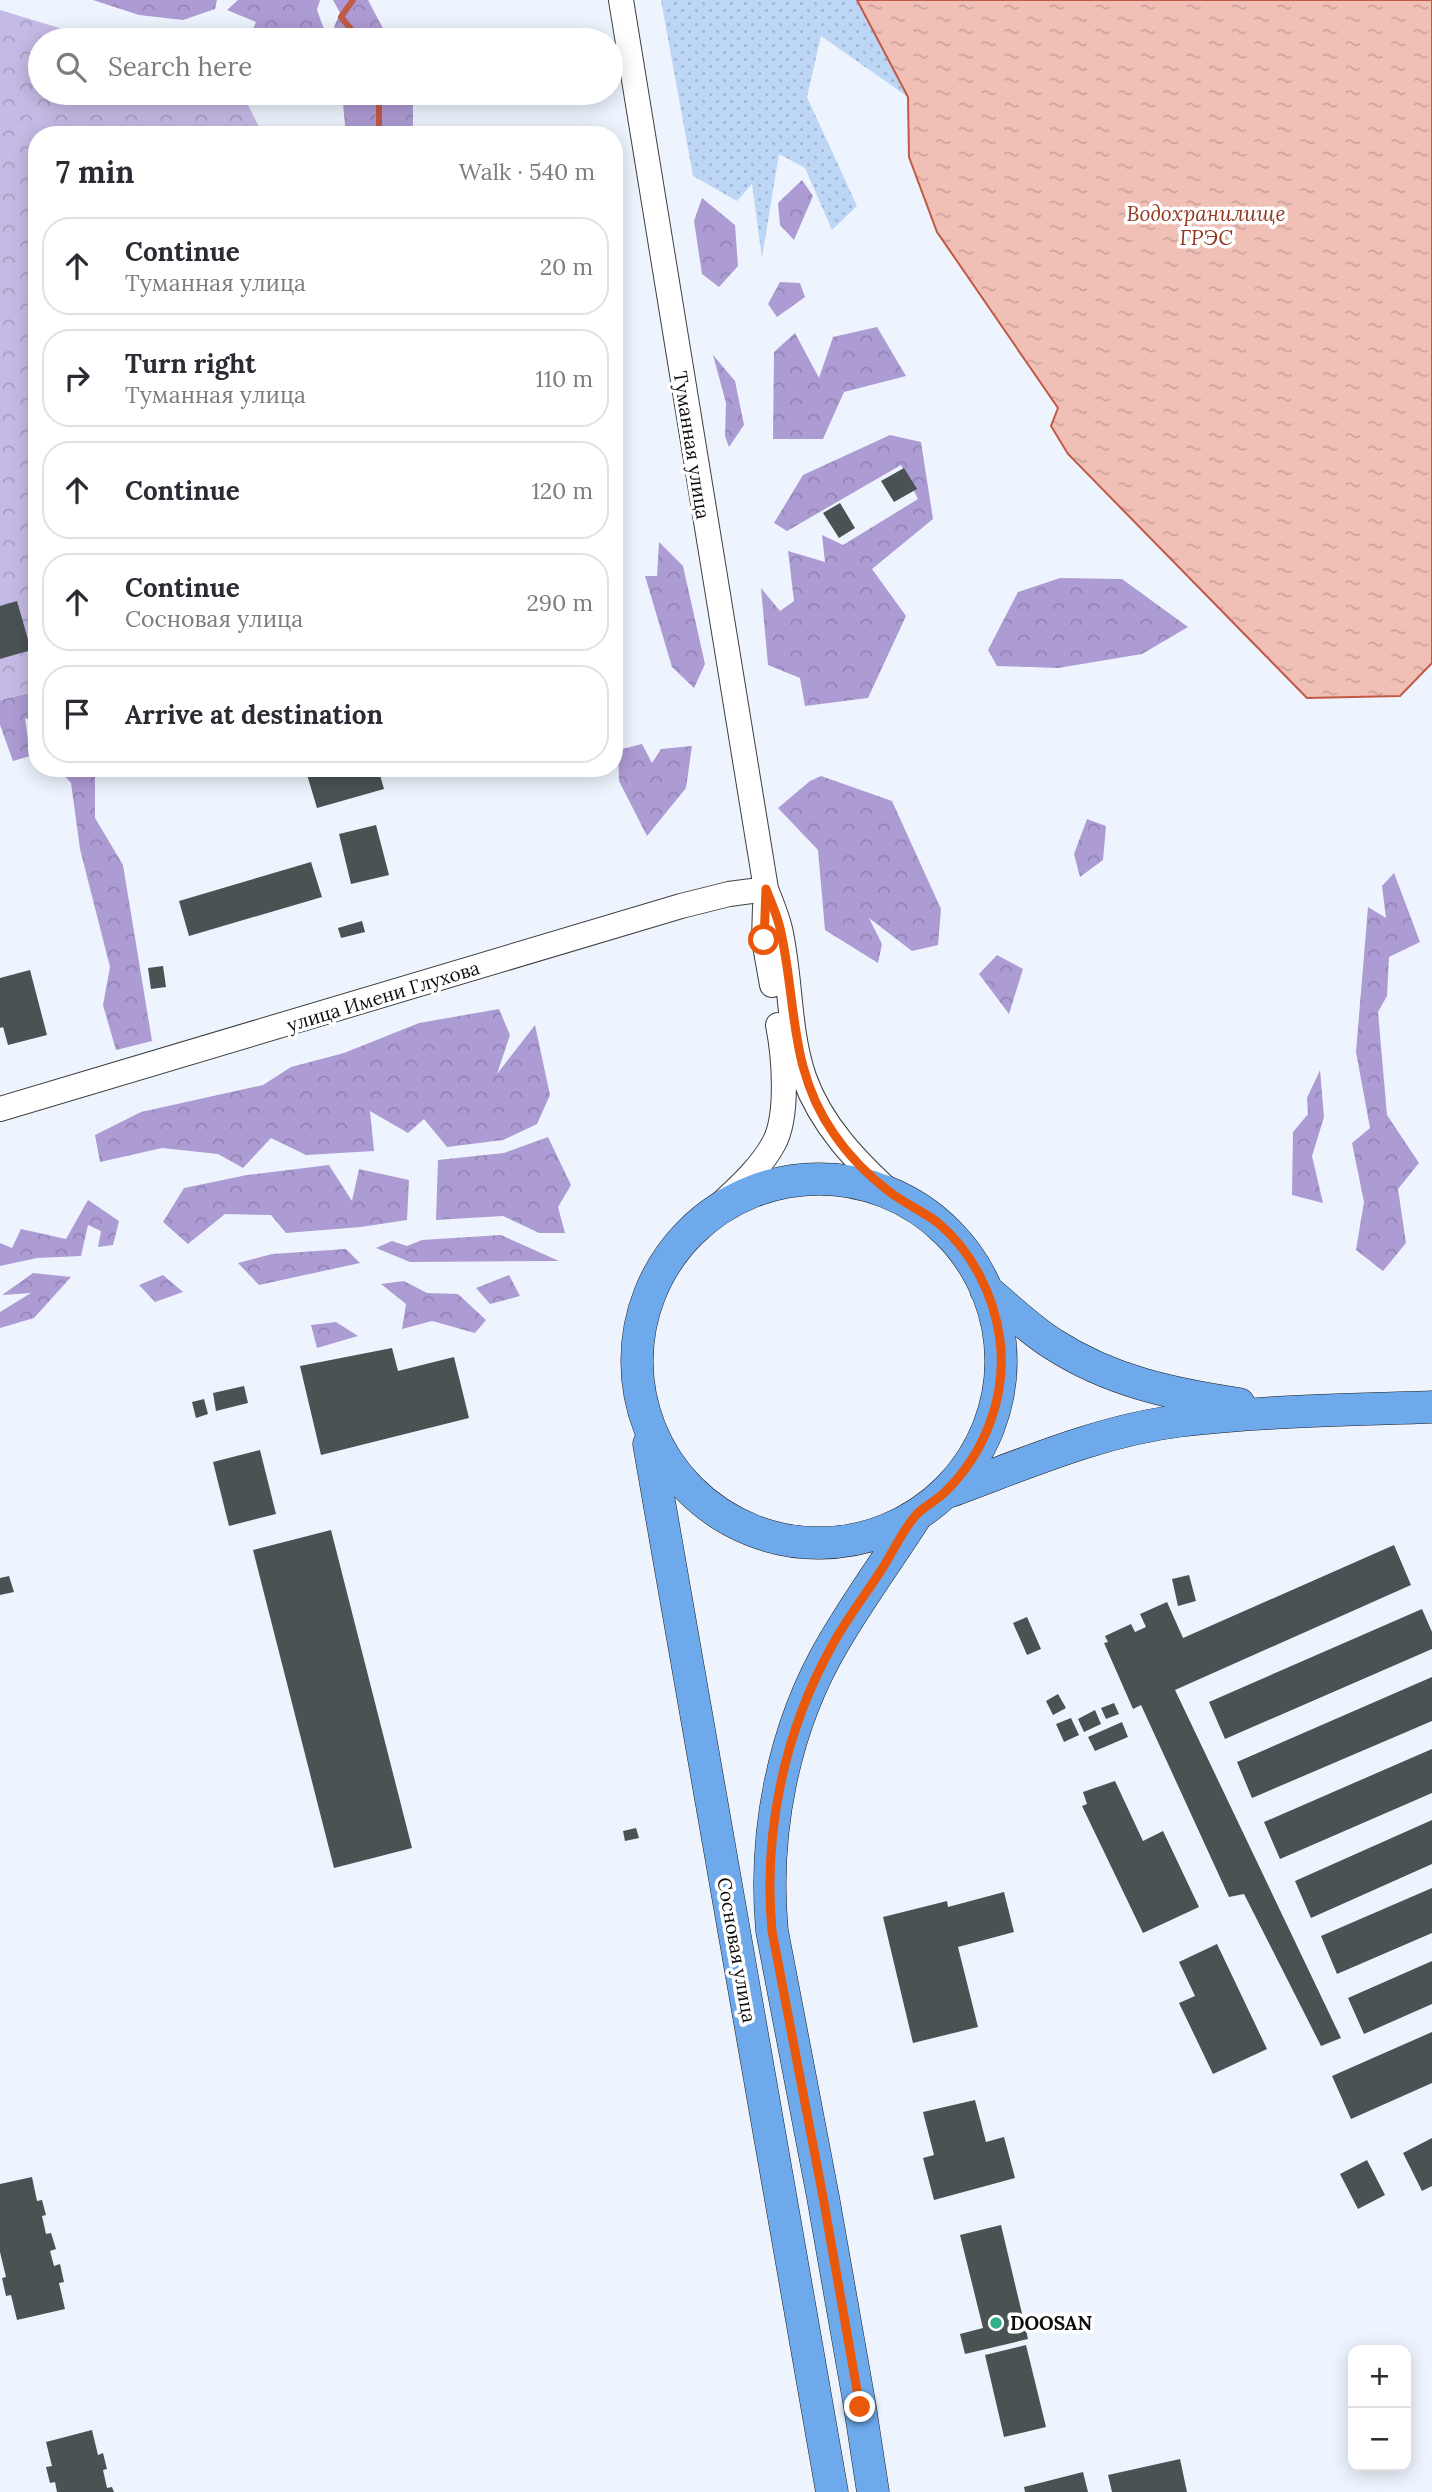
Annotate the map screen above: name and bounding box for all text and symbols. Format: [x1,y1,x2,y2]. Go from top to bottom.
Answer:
search box [28,28,623,105]
icon: search [52,48,90,86]
text: Search here [108,50,252,83]
text: 7 min [56,153,135,191]
text: Walk · 540 m [459,157,595,186]
water label: Водохранилище ГРЭС [1126,200,1286,251]
text: Continue [125,235,240,268]
icon: ahead [58,247,96,285]
text: 20 m [540,252,593,281]
text: Туманная улица [125,268,306,297]
text: Turn right [125,347,256,380]
icon: right [58,359,96,397]
text: 110 m [535,364,593,393]
street label: Туманная улица [668,369,716,521]
text: Туманная улица [125,380,306,409]
icon: ahead [58,471,96,509]
text: Continue [125,474,240,507]
text: 120 m [531,476,593,505]
text: Continue [125,571,240,604]
icon: ahead [58,583,96,621]
text: 290 m [526,588,593,617]
text: Сосновая улица [125,604,303,633]
icon: arrive [58,695,96,733]
text: Arrive at destination [125,698,383,731]
route start [748,924,779,955]
street label: улица Имени Глухова [284,955,482,1037]
street label: Сосновая улица [712,1875,762,2025]
place label: DOOSAN [1010,2311,1093,2335]
marker: DOOSAN [988,2315,1004,2331]
map controls [1348,2345,1411,2471]
button: + [1348,2345,1411,2408]
route end [844,2391,875,2422]
button: − [1348,2408,1411,2471]

